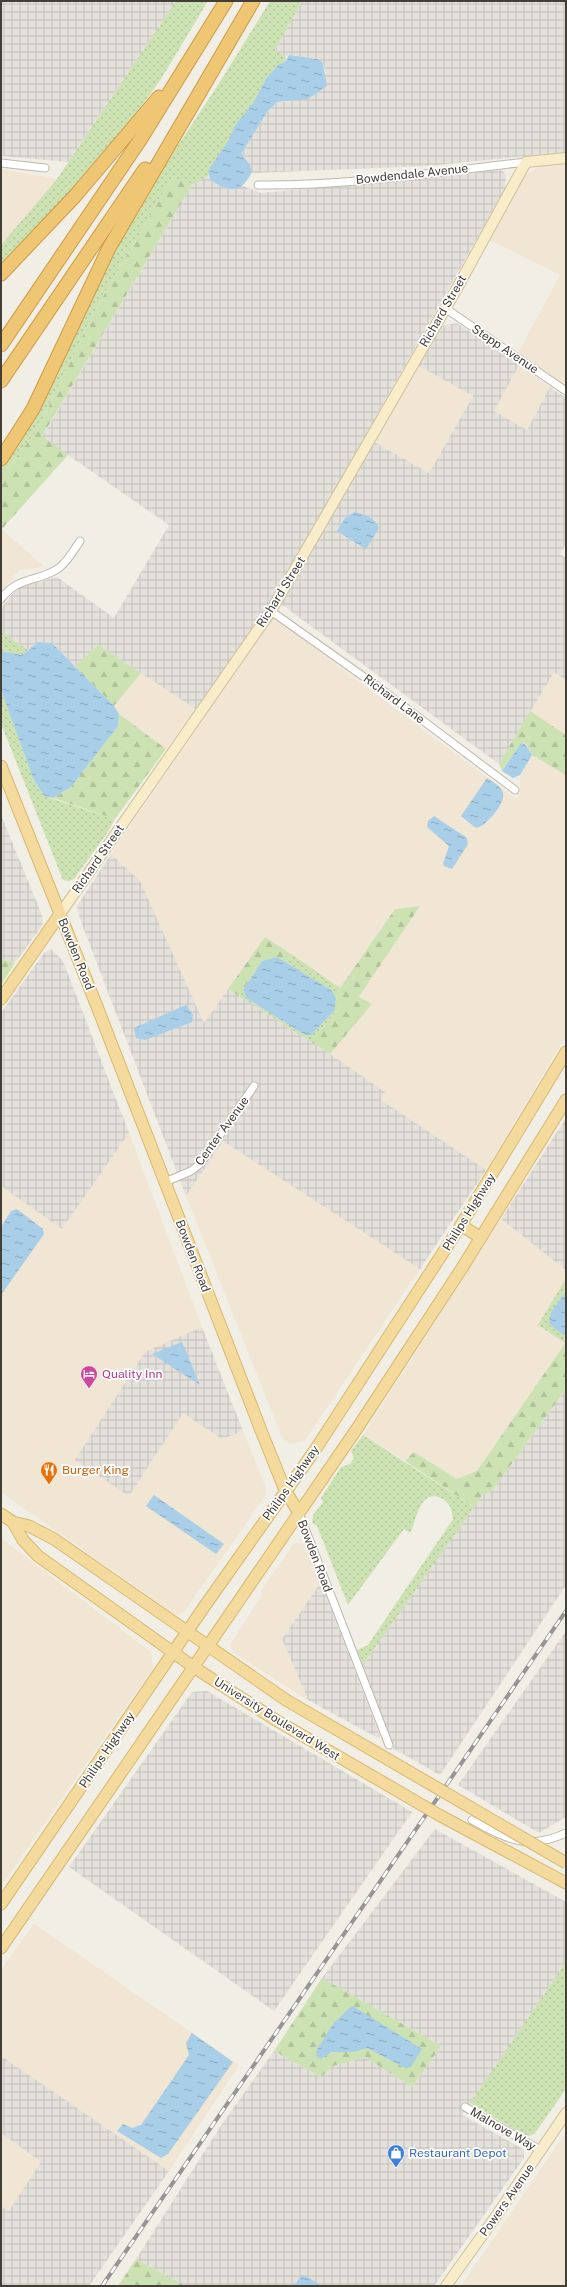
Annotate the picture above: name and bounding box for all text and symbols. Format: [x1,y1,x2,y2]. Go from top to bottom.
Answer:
street label: Bowdendale Avenue [355,161,469,187]
street label: Richard Street [417,272,469,349]
street label: Stepp Avenue [469,322,541,377]
street label: Richard Street [254,554,308,630]
street label: Richard Lane [361,672,427,727]
street label: Richard Street [69,822,127,896]
street label: Bowden Road [55,916,97,992]
street label: Center Avenue [192,1094,252,1168]
street label: Philips Highway [440,1170,499,1253]
street label: Bowden Road [173,1218,213,1294]
hotel icon: Quality Inn [79,1364,99,1389]
place label: Quality Inn [102,1367,162,1381]
street label: Philips Highway [260,1442,322,1523]
restaurant icon: Burger King [39,1460,59,1485]
place label: Burger King [62,1463,129,1477]
street label: Bowden Road [295,1518,335,1594]
street label: University Boulevard West [211,1674,343,1764]
street label: Philips Highway [76,1709,138,1791]
street label: Malnove Way [468,2105,539,2154]
shop icon: Restaurant Depot [386,2143,406,2168]
place label: Restaurant Depot [409,2146,507,2160]
street label: Powers Avenue [477,2161,537,2239]

